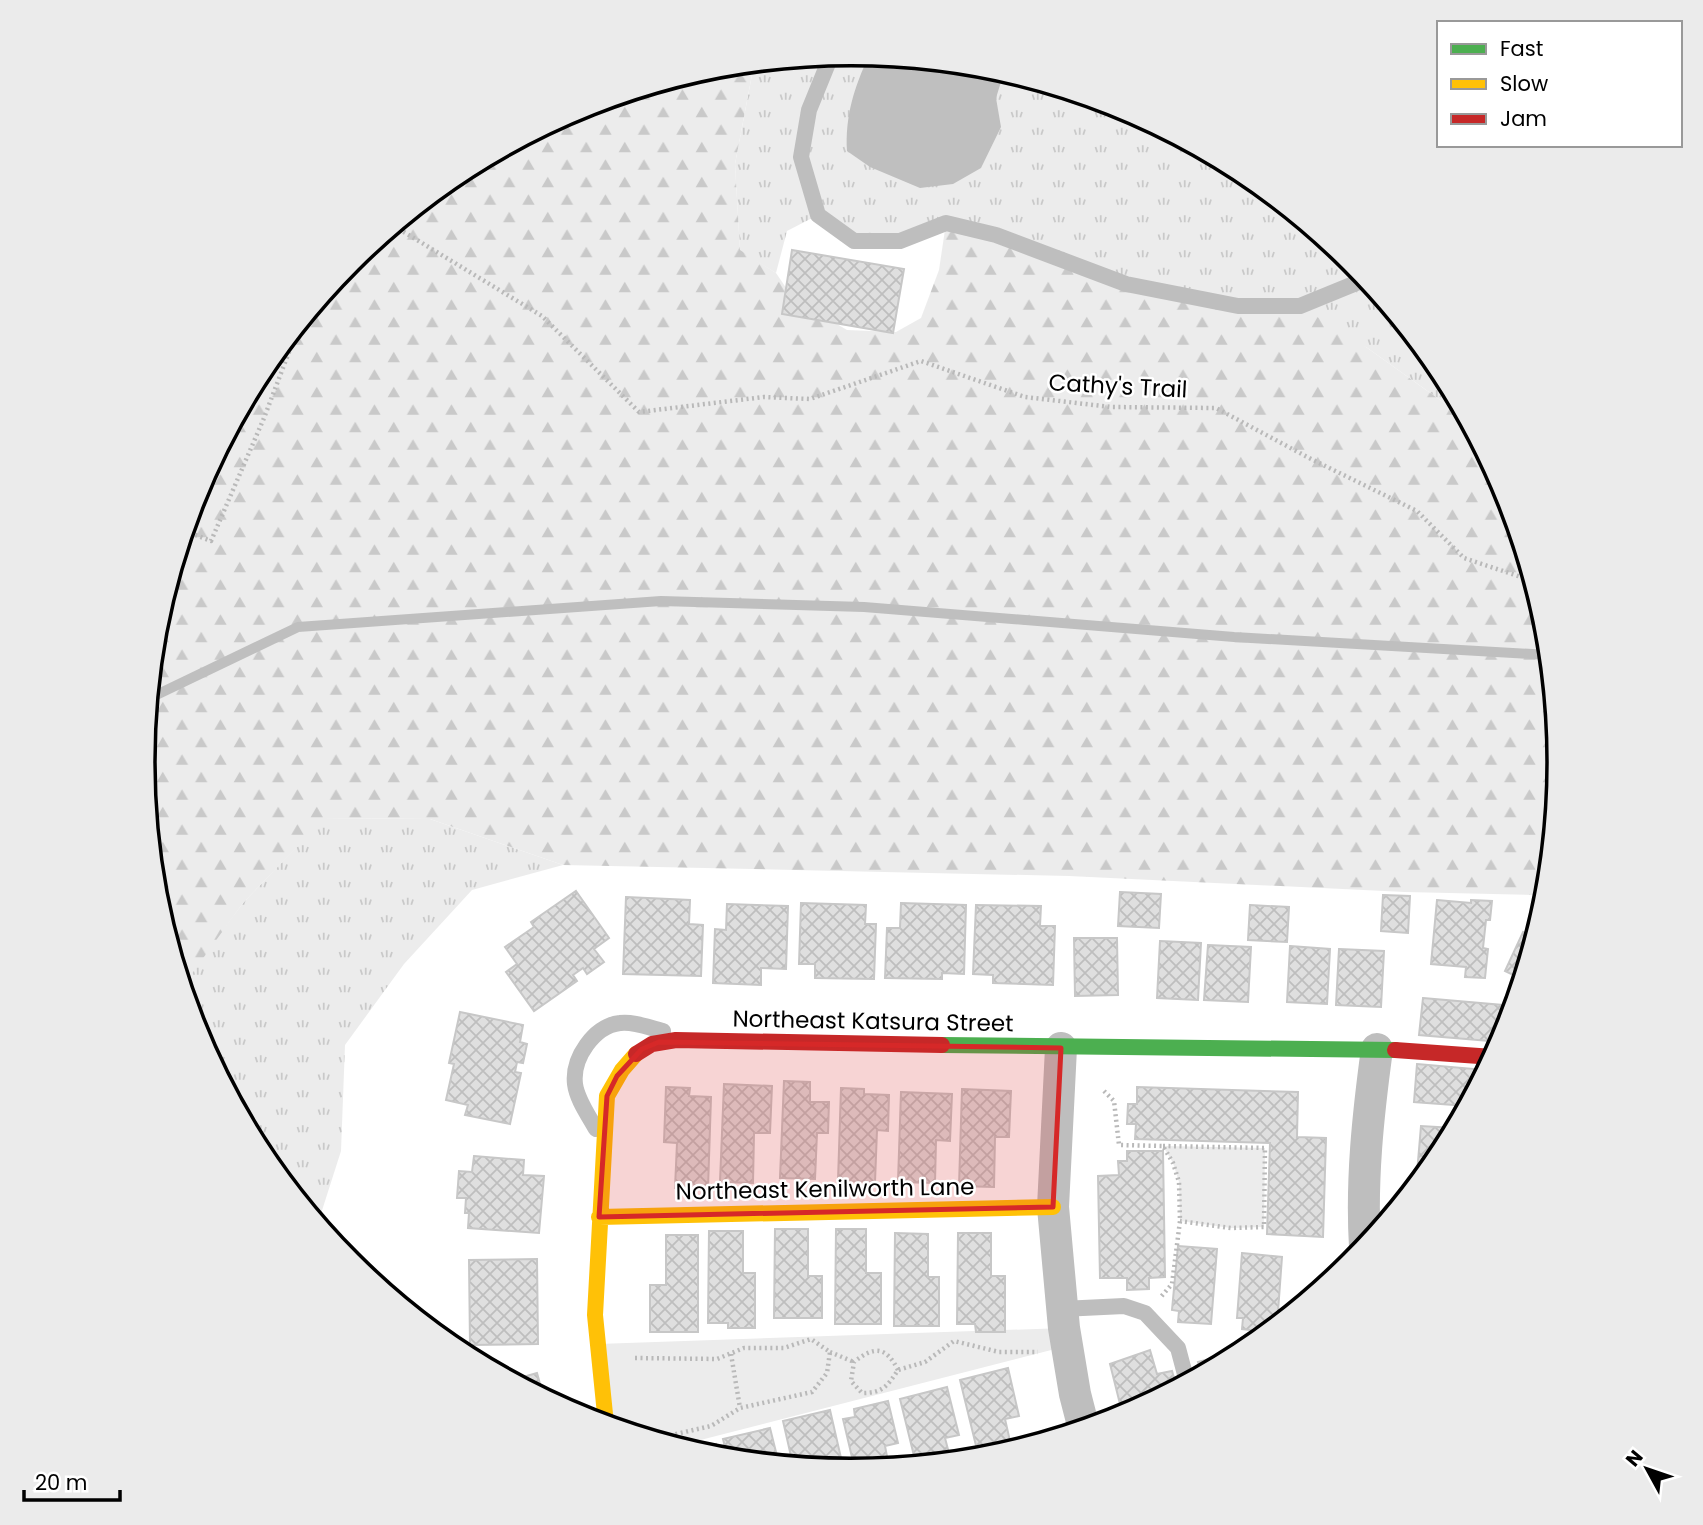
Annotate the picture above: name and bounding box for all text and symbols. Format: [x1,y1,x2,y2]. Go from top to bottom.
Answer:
legend [1437,21,1682,147]
text: Fast [1500,34,1543,63]
text: Slow [1500,69,1548,98]
text: Jam [1500,104,1547,133]
street label: Cathy's Trail [1048,366,1188,406]
street label: Northeast Katsura Street [732,1003,1014,1039]
street label: Northeast Kenilworth Lane [675,1170,975,1208]
north arrow [1612,1434,1682,1504]
text: N [1619,1444,1649,1473]
scale bar [24,1458,121,1502]
text: 20 m [35,1468,88,1497]

